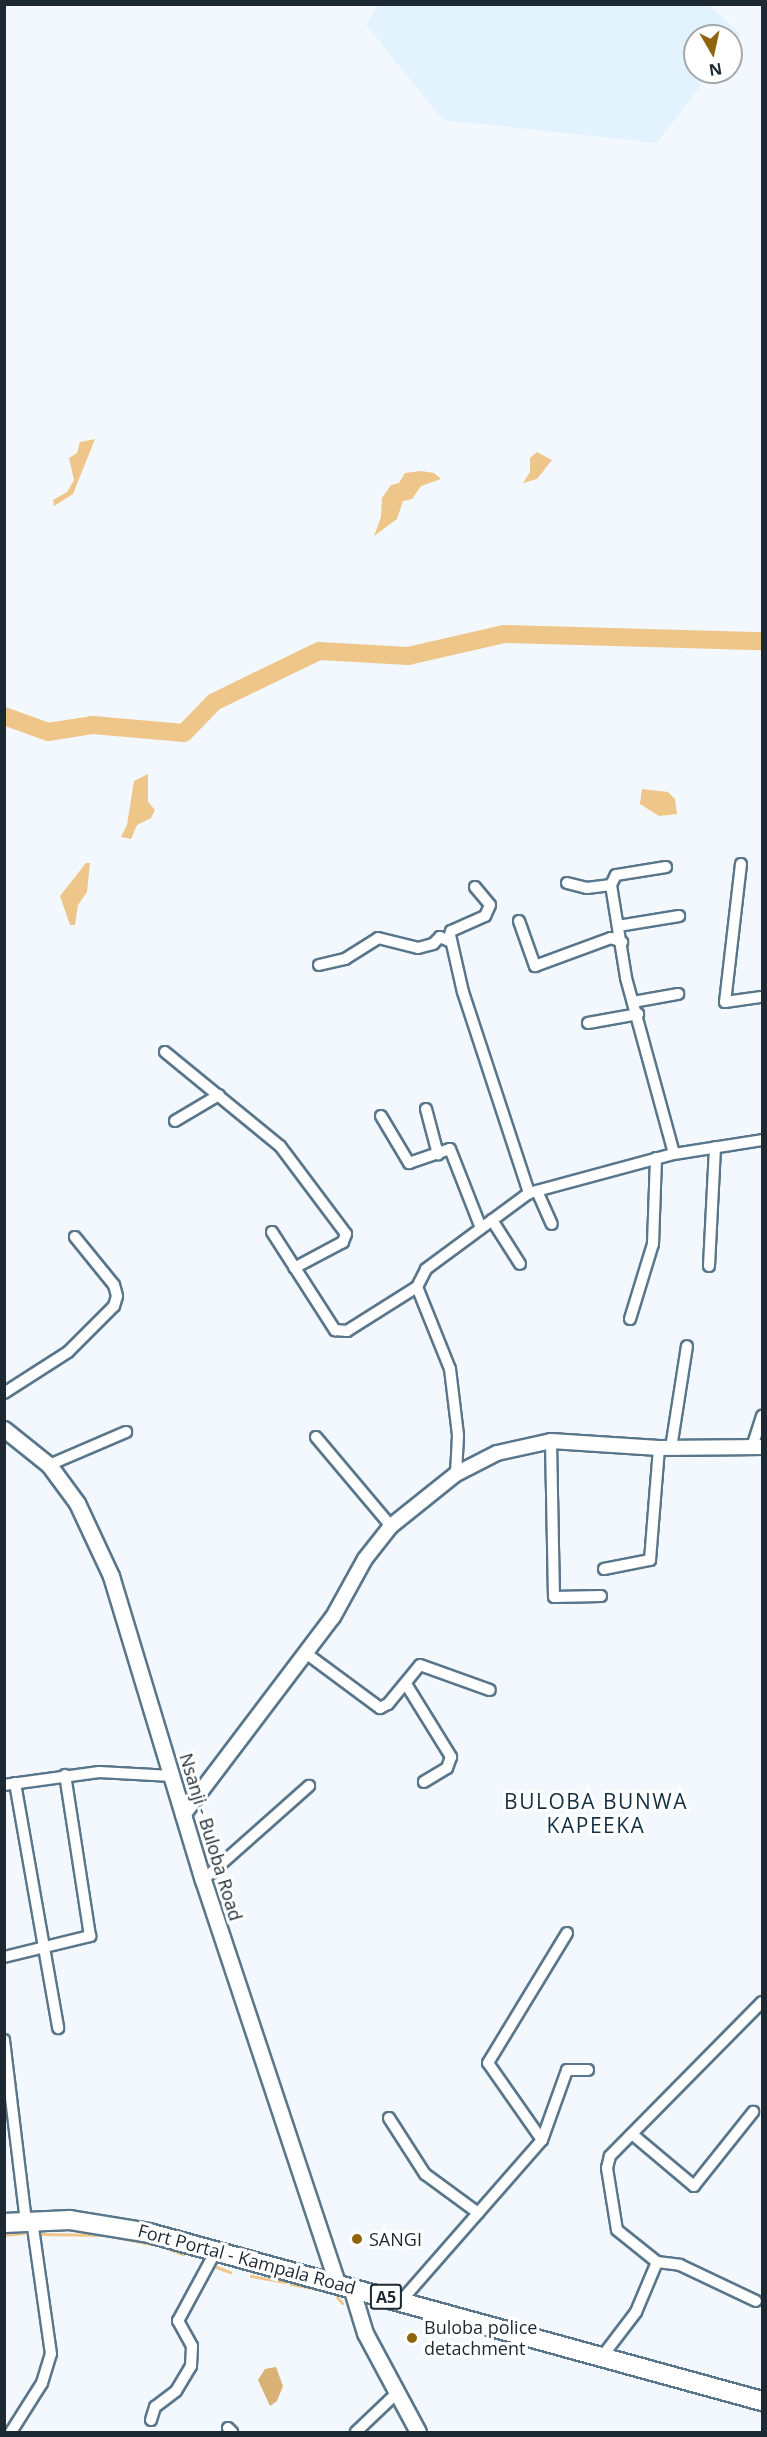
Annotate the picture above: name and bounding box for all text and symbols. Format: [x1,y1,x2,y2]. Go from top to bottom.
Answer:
north arrow [683,24,743,84]
text: N [707,58,724,82]
street label: Nsanji - Buloba Road [175,1751,247,1923]
district label: BULOBA BUNWA KAPEEKA [504,1788,688,1838]
street label: Fort Portal - Kampala Road [136,2220,358,2298]
place label: SANGI [369,2228,422,2250]
marker: SANGI [350,2232,364,2246]
road number: A5 [370,2284,402,2310]
place label: Buloba police detachment [424,2317,537,2360]
marker: Buloba police detachment [405,2331,419,2345]

